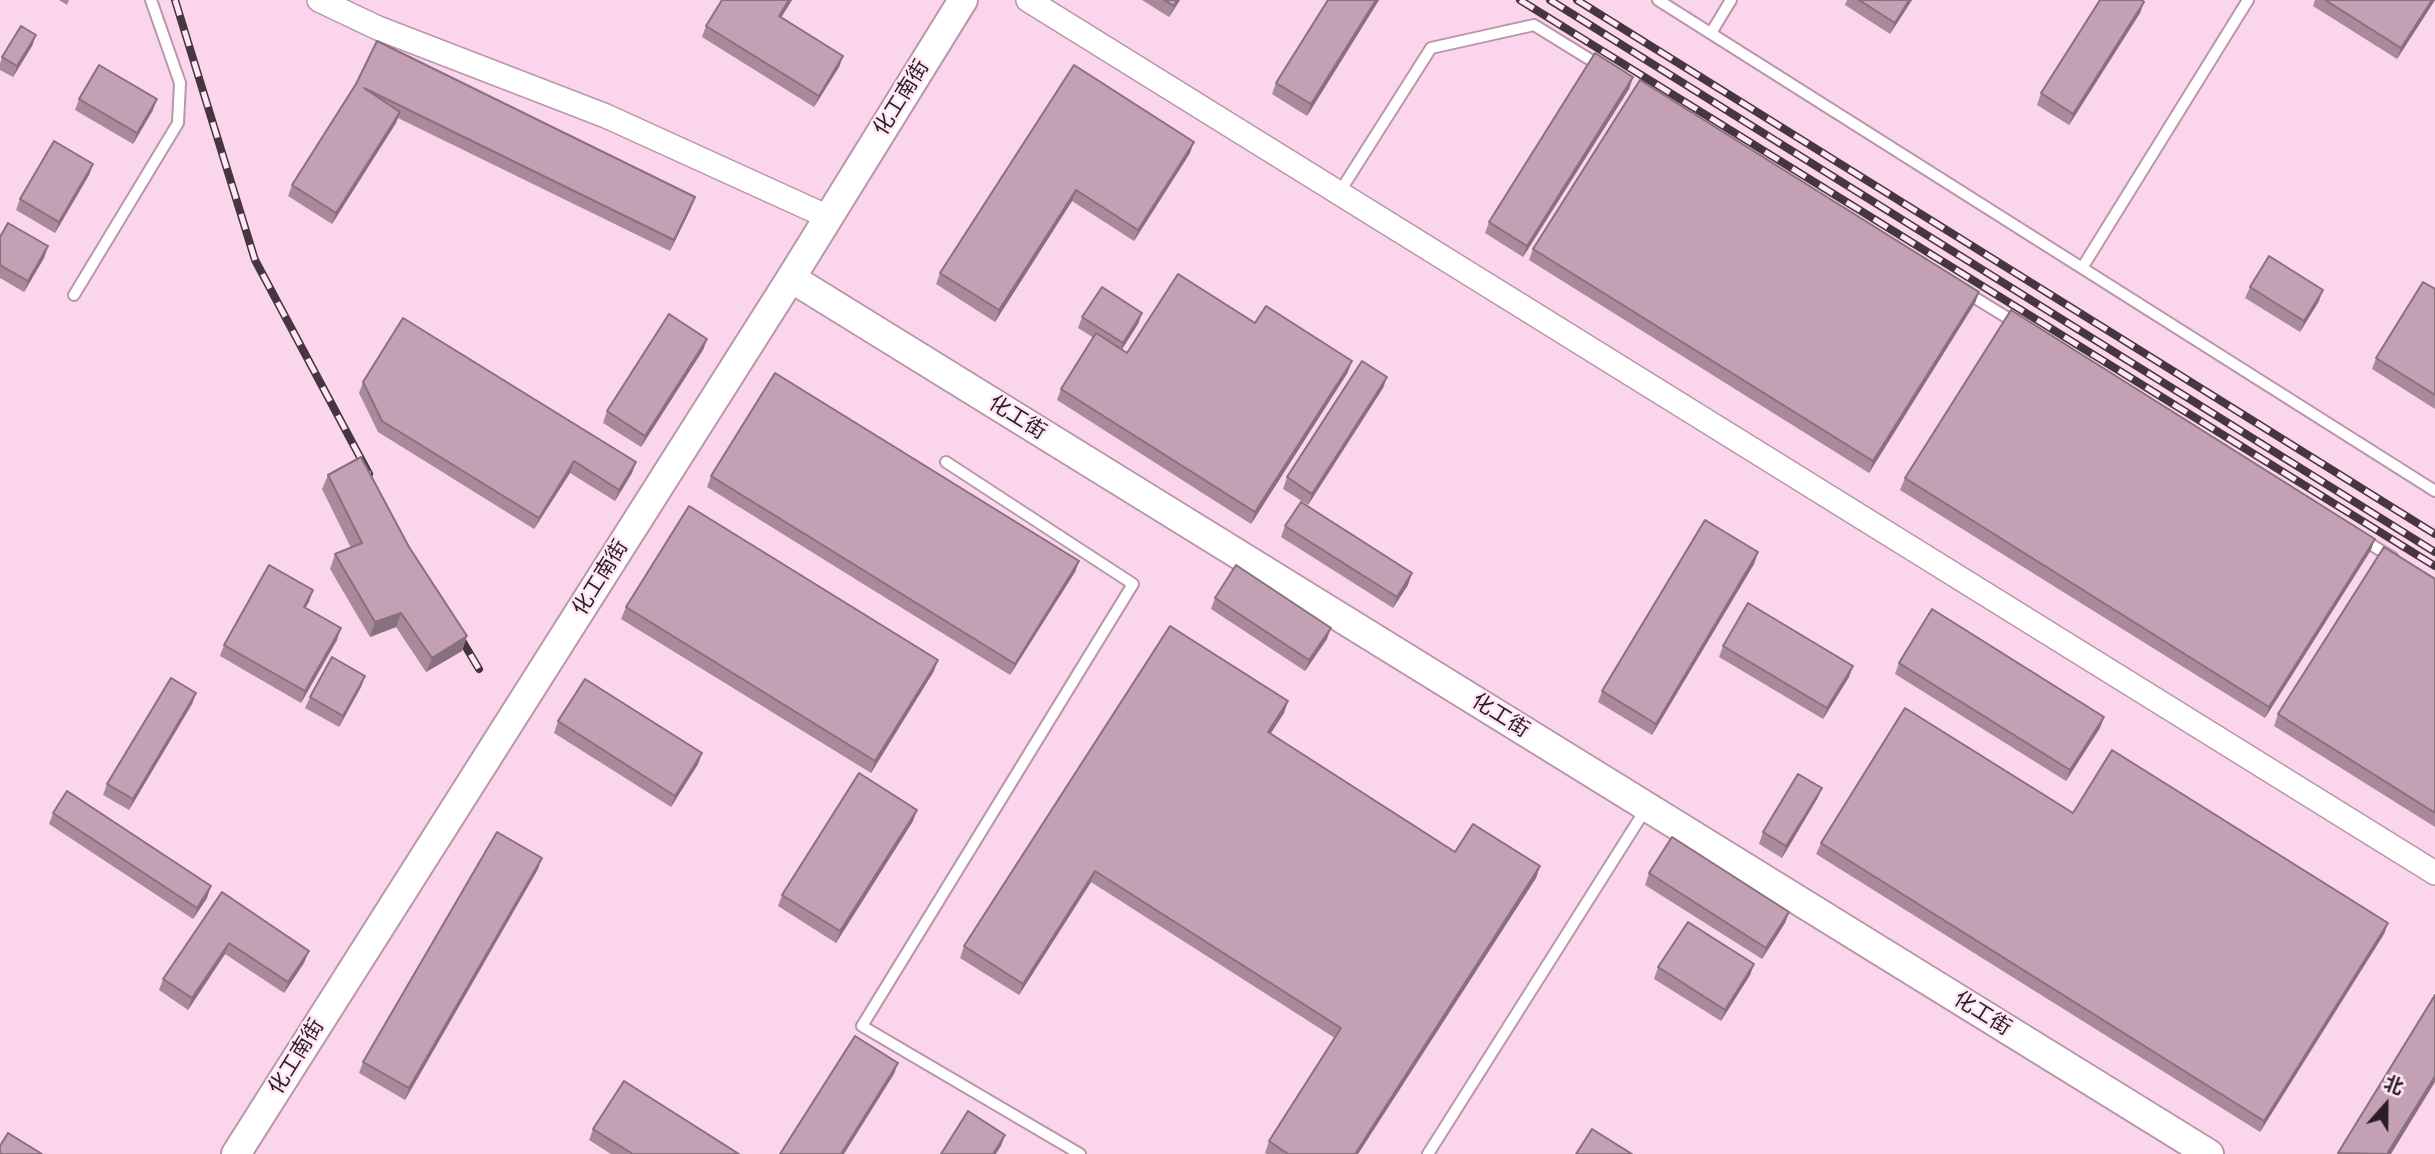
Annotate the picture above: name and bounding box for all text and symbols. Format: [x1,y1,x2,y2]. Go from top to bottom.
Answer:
street label: 化工南街 [869,56,935,140]
street label: 化工街 [984,391,1050,445]
street label: 化工南街 [568,536,634,620]
street label: 化工街 [1467,689,1533,743]
street label: 化工街 [1949,987,2015,1041]
street label: 化工南街 [264,1015,330,1099]
north arrow [2351,1070,2421,1140]
text: 北 [2380,1070,2407,1100]

